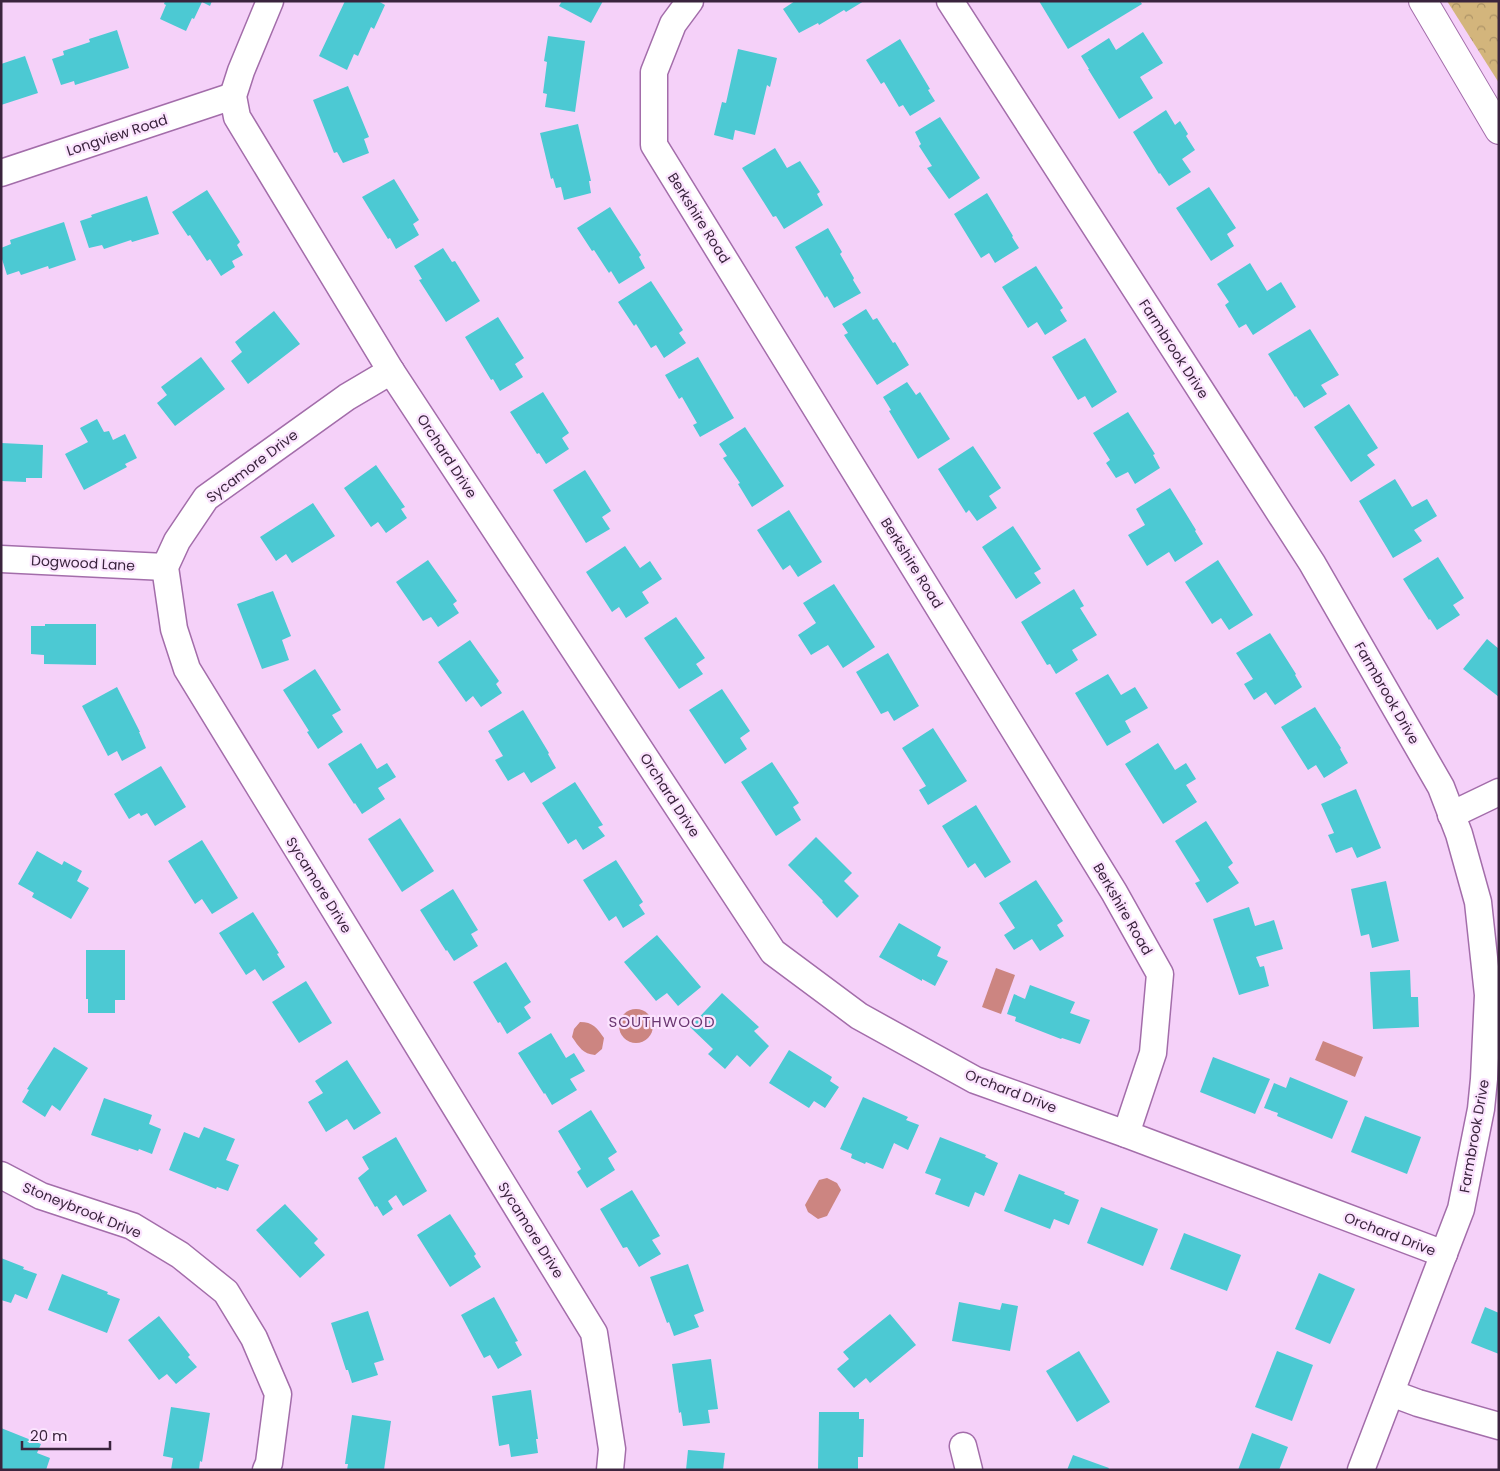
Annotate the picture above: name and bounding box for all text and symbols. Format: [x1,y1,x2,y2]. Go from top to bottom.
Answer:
street label: Longview Road [64,109,170,161]
street label: Berkshire Road [663,169,735,267]
street label: Farmbrook Drive [1134,295,1214,403]
street label: Orchard Drive [412,410,482,502]
street label: Sycamore Drive [202,425,302,507]
street label: Berkshire Road [876,514,948,612]
street label: Dogwood Lane [31,550,136,576]
street label: Farmbrook Drive [1350,638,1425,748]
street label: Orchard Drive [635,749,705,841]
street label: Sycamore Drive [281,833,357,937]
street label: Berkshire Road [1088,859,1158,959]
district label: SOUTHWOOD [608,1011,716,1032]
street label: Orchard Drive [962,1064,1060,1118]
street label: Farmbrook Drive [1454,1077,1494,1194]
street label: Stoneybrook Drive [20,1177,145,1243]
street label: Sycamore Drive [493,1178,569,1282]
street label: Orchard Drive [1341,1207,1439,1261]
scale bar [22,1418,110,1450]
text: 20 m [30,1425,68,1446]

